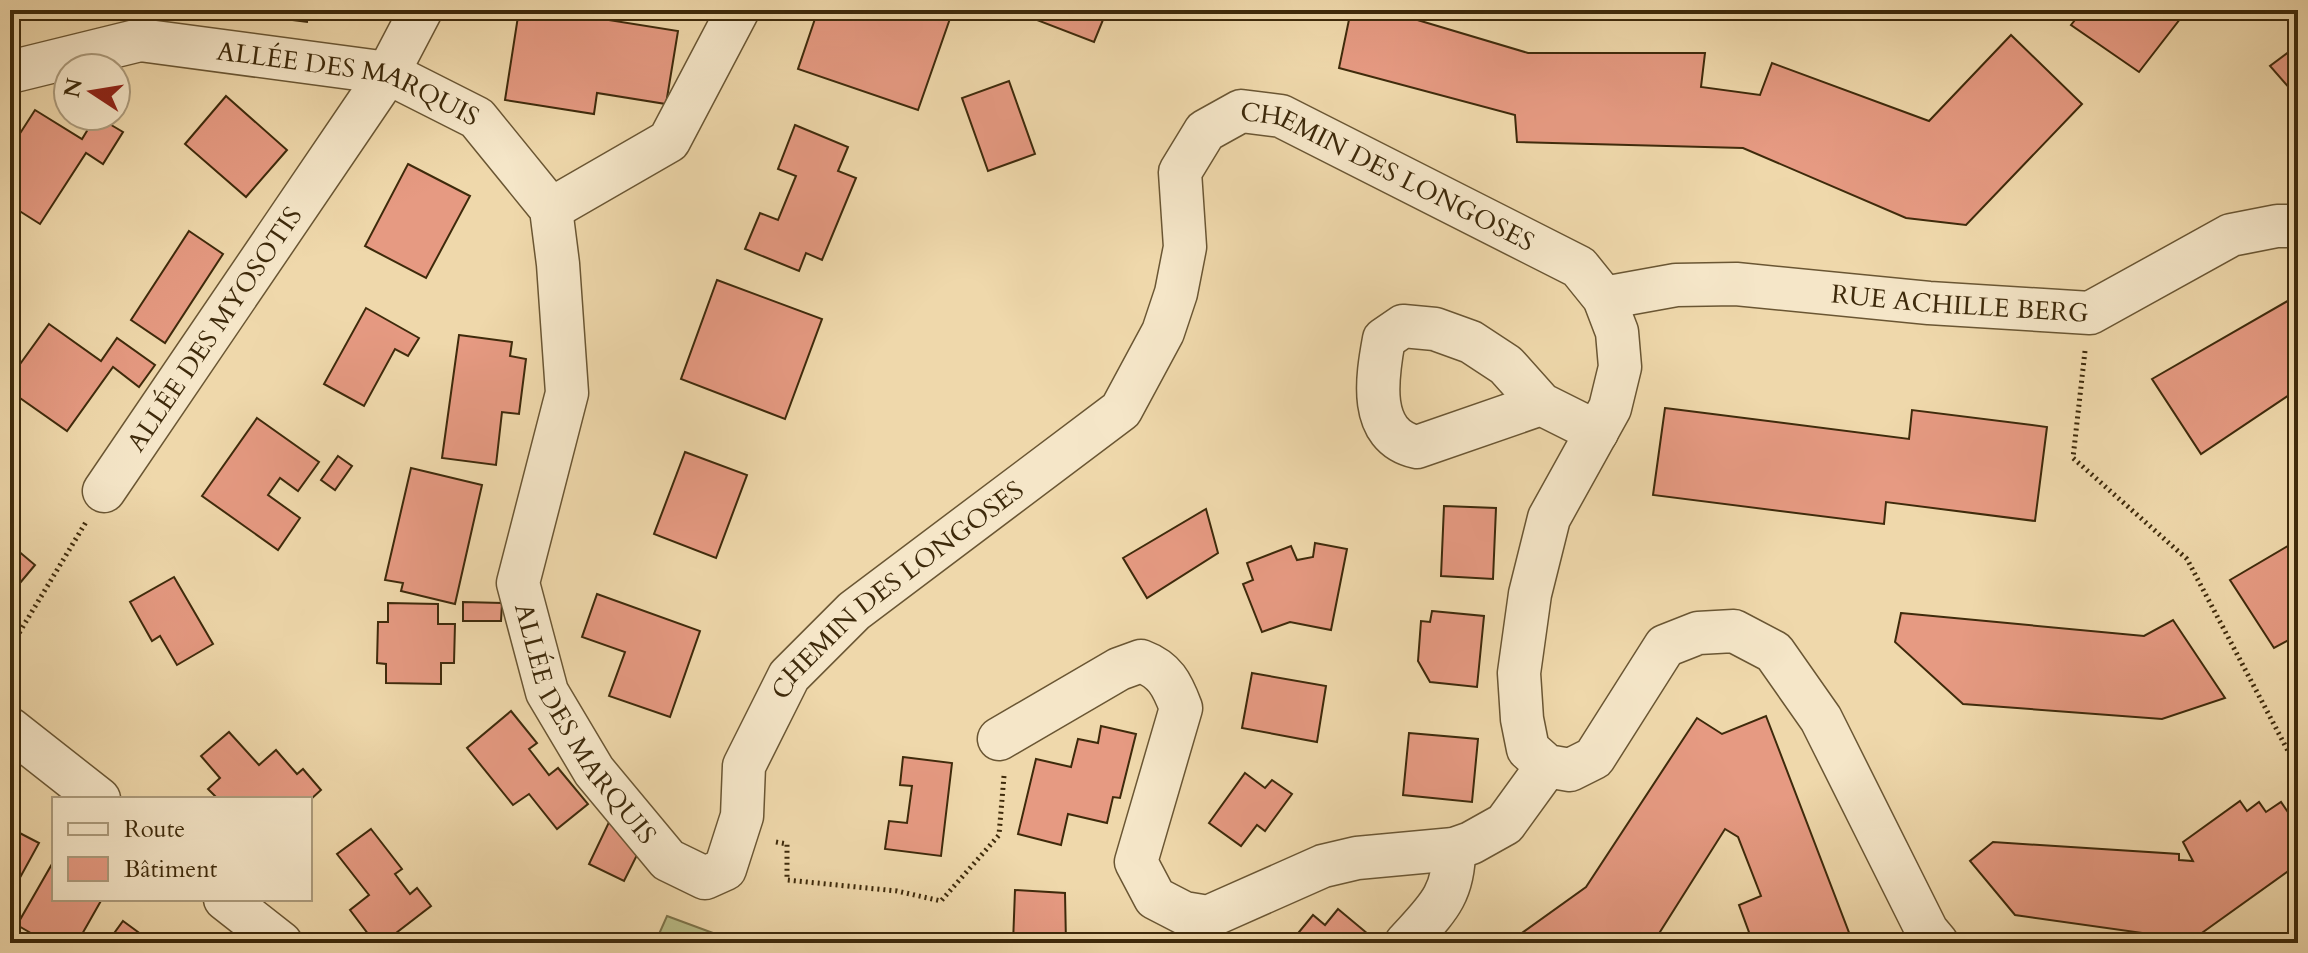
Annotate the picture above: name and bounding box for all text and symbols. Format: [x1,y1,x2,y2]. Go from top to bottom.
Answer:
street label: ALLÉE DES MARQUIS [215,33,485,134]
north arrow [52,52,132,132]
text: N [57,76,90,101]
street label: CHEMIN DES LONGOSES [1238,94,1541,259]
street label: ALLÉE DES MYOSOTIS [118,199,310,458]
street label: RUE ACHILLE BERG [1830,276,2090,330]
street label: CHEMIN DES LONGOSES [763,472,1030,705]
street label: ALLÉE DES MARQUIS [507,599,665,851]
legend [52,797,312,901]
text: Route [124,813,185,846]
text: Bâtiment [124,853,218,886]

